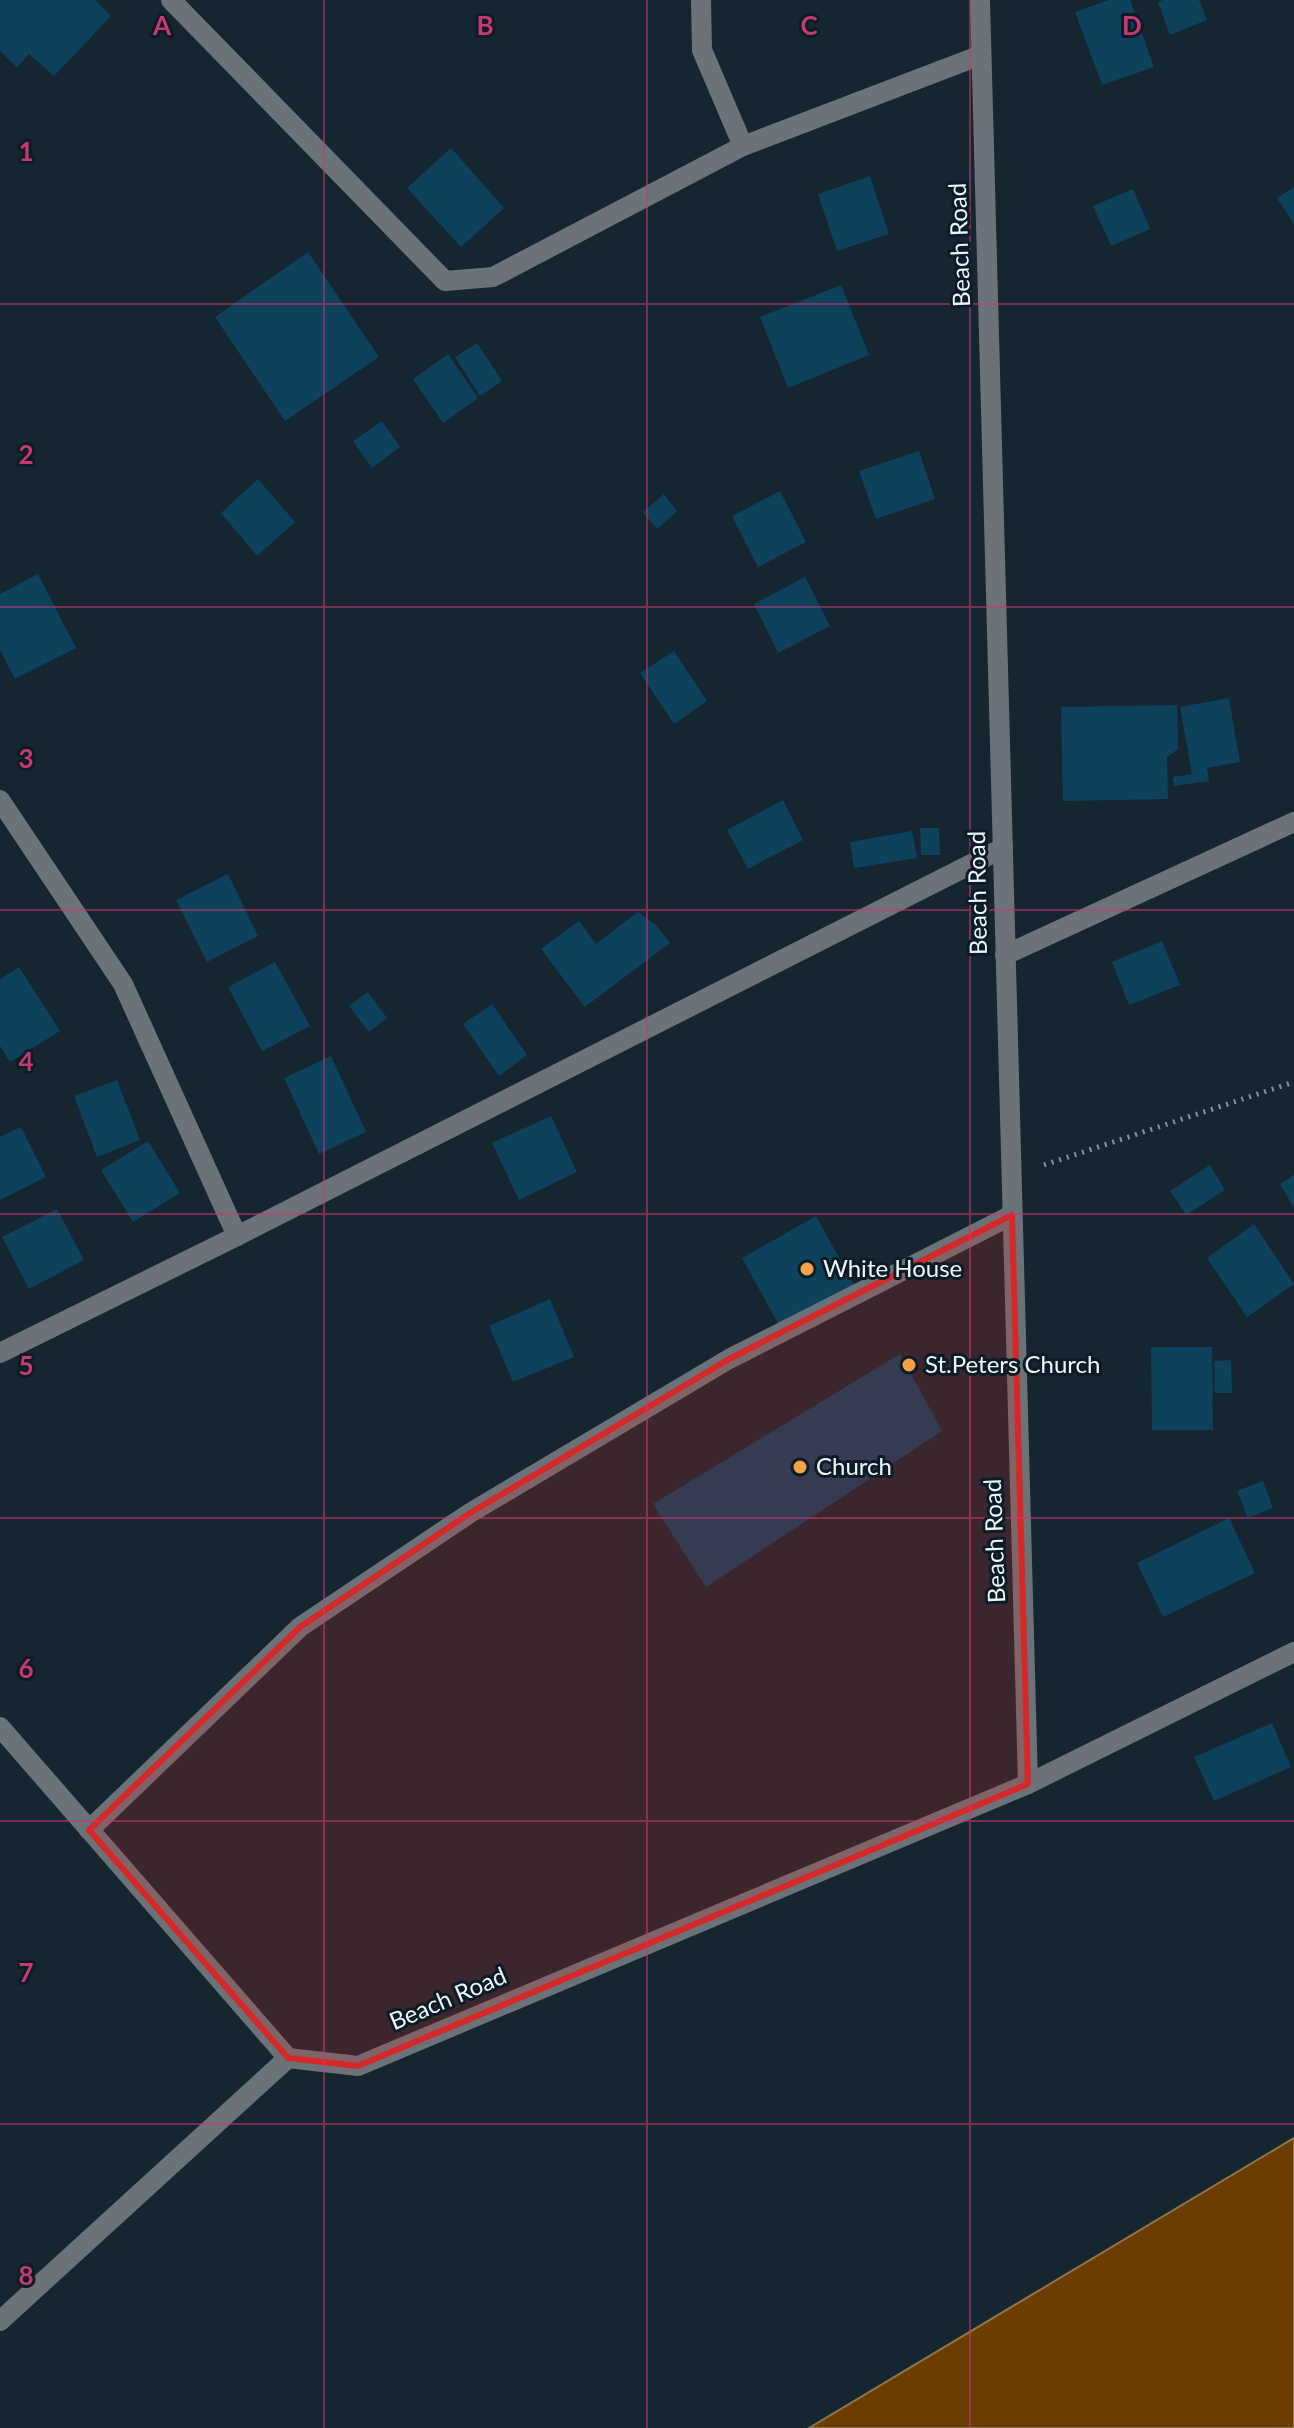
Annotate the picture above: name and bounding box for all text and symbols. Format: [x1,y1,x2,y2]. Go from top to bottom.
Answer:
text: A [152,9,172,41]
text: B [476,9,494,41]
text: C [800,9,818,41]
text: D [1122,9,1142,41]
text: 1 [18,135,34,167]
street label: Beach Road [942,182,975,308]
text: 2 [18,438,34,470]
text: 3 [18,742,34,774]
street label: Beach Road [961,831,992,955]
text: 4 [18,1045,34,1077]
place label: White House [823,1253,962,1282]
marker: White House [798,1260,816,1278]
text: 5 [18,1349,34,1381]
place label: St.Peters Church [925,1349,1100,1378]
marker: St.Peters Church [900,1356,918,1374]
place label: Church [816,1451,892,1480]
marker: Church [791,1458,809,1476]
street label: Beach Road [977,1478,1010,1604]
text: 6 [18,1652,34,1684]
text: 7 [18,1956,34,1988]
street label: Beach Road [385,1960,510,2035]
text: 8 [18,2259,34,2291]

